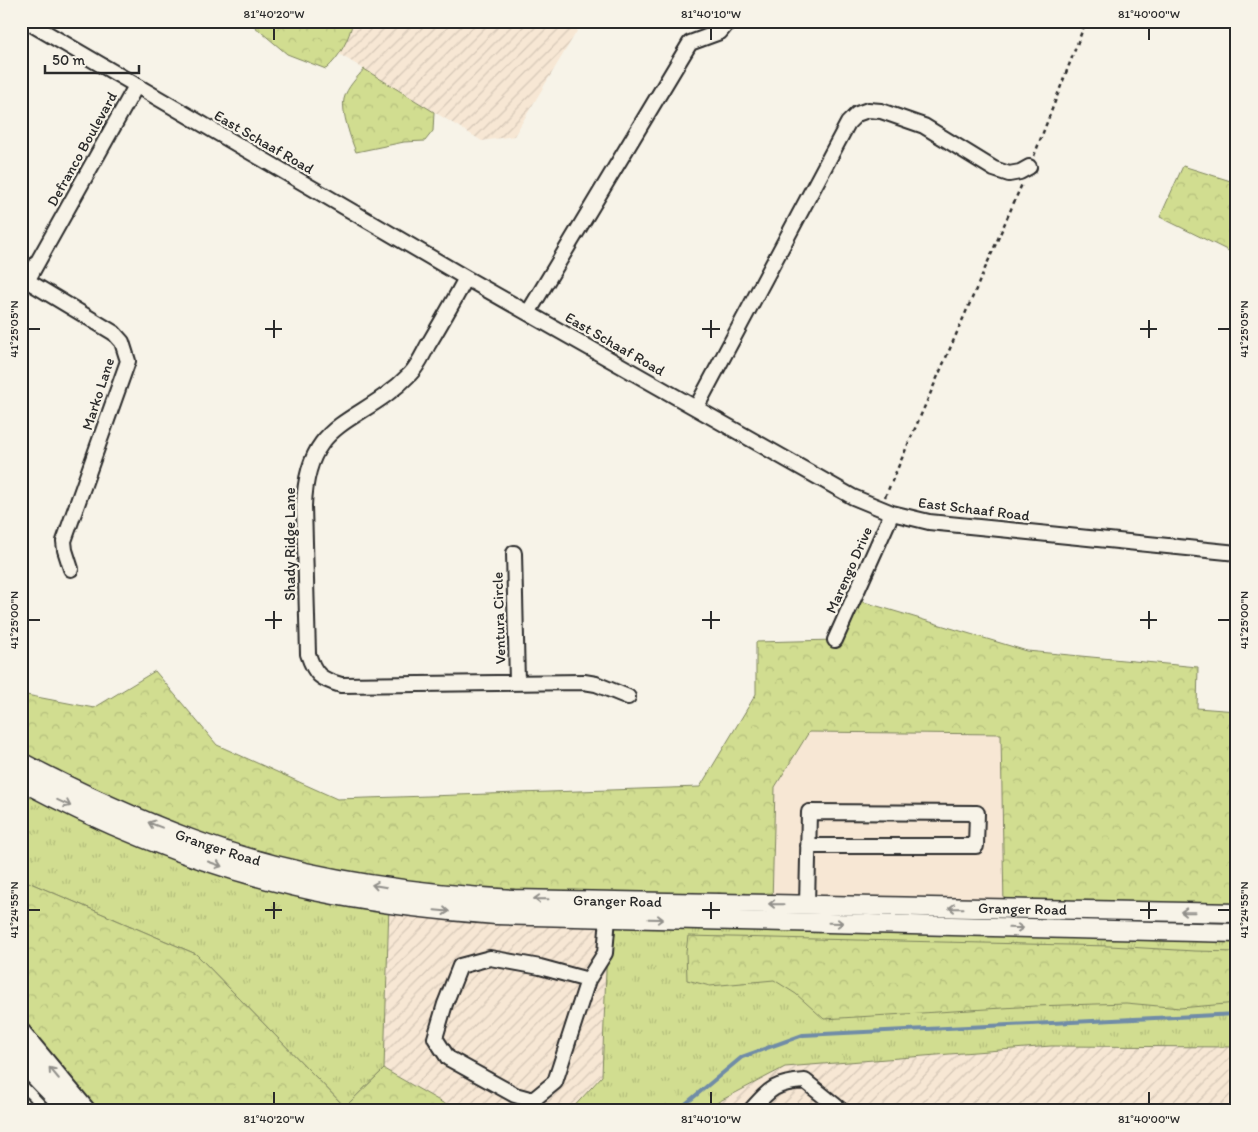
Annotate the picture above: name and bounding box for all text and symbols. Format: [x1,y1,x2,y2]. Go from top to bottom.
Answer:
text: 81°40'20"W [244,7,304,21]
text: 81°40'10"W [681,7,741,21]
text: 81°40'00"W [1118,7,1180,21]
scale bar [45,42,139,74]
text: 50 m [52,51,85,69]
street label: Defranco Boulevard [43,89,121,209]
street label: East Schaaf Road [211,106,317,178]
text: 41°25'05"N [7,300,21,358]
text: 41°25'05"N [1237,300,1251,358]
street label: East Schaaf Road [562,308,668,380]
street label: Marko Lane [78,355,118,433]
street label: Shady Ridge Lane [281,487,299,601]
street label: East Schaaf Road [917,493,1031,525]
street label: Marengo Drive [822,524,876,616]
street label: Ventura Circle [488,572,510,664]
text: 41°25'00"N [7,591,21,649]
text: 41°25'00"N [1237,591,1251,649]
one-way arrow [57,798,72,808]
one-way arrow [148,820,163,829]
street label: Granger Road [173,825,263,870]
one-way arrow [207,860,222,869]
one-way arrow [372,880,388,890]
text: 41°24'55"N [7,881,21,939]
text: 41°24'55"N [1237,881,1251,939]
street label: Granger Road [573,891,662,911]
one-way arrow [533,895,549,904]
one-way arrow [768,899,784,909]
street label: Granger Road [978,899,1067,919]
one-way arrow [948,903,964,913]
one-way arrow [434,906,450,916]
one-way arrow [1180,908,1196,917]
one-way arrow [648,914,664,924]
one-way arrow [828,919,844,928]
one-way arrow [1008,923,1024,933]
one-way arrow [49,1067,60,1080]
text: 81°40'20"W [244,1112,304,1126]
text: 81°40'10"W [681,1112,741,1126]
text: 81°40'00"W [1118,1112,1180,1126]

